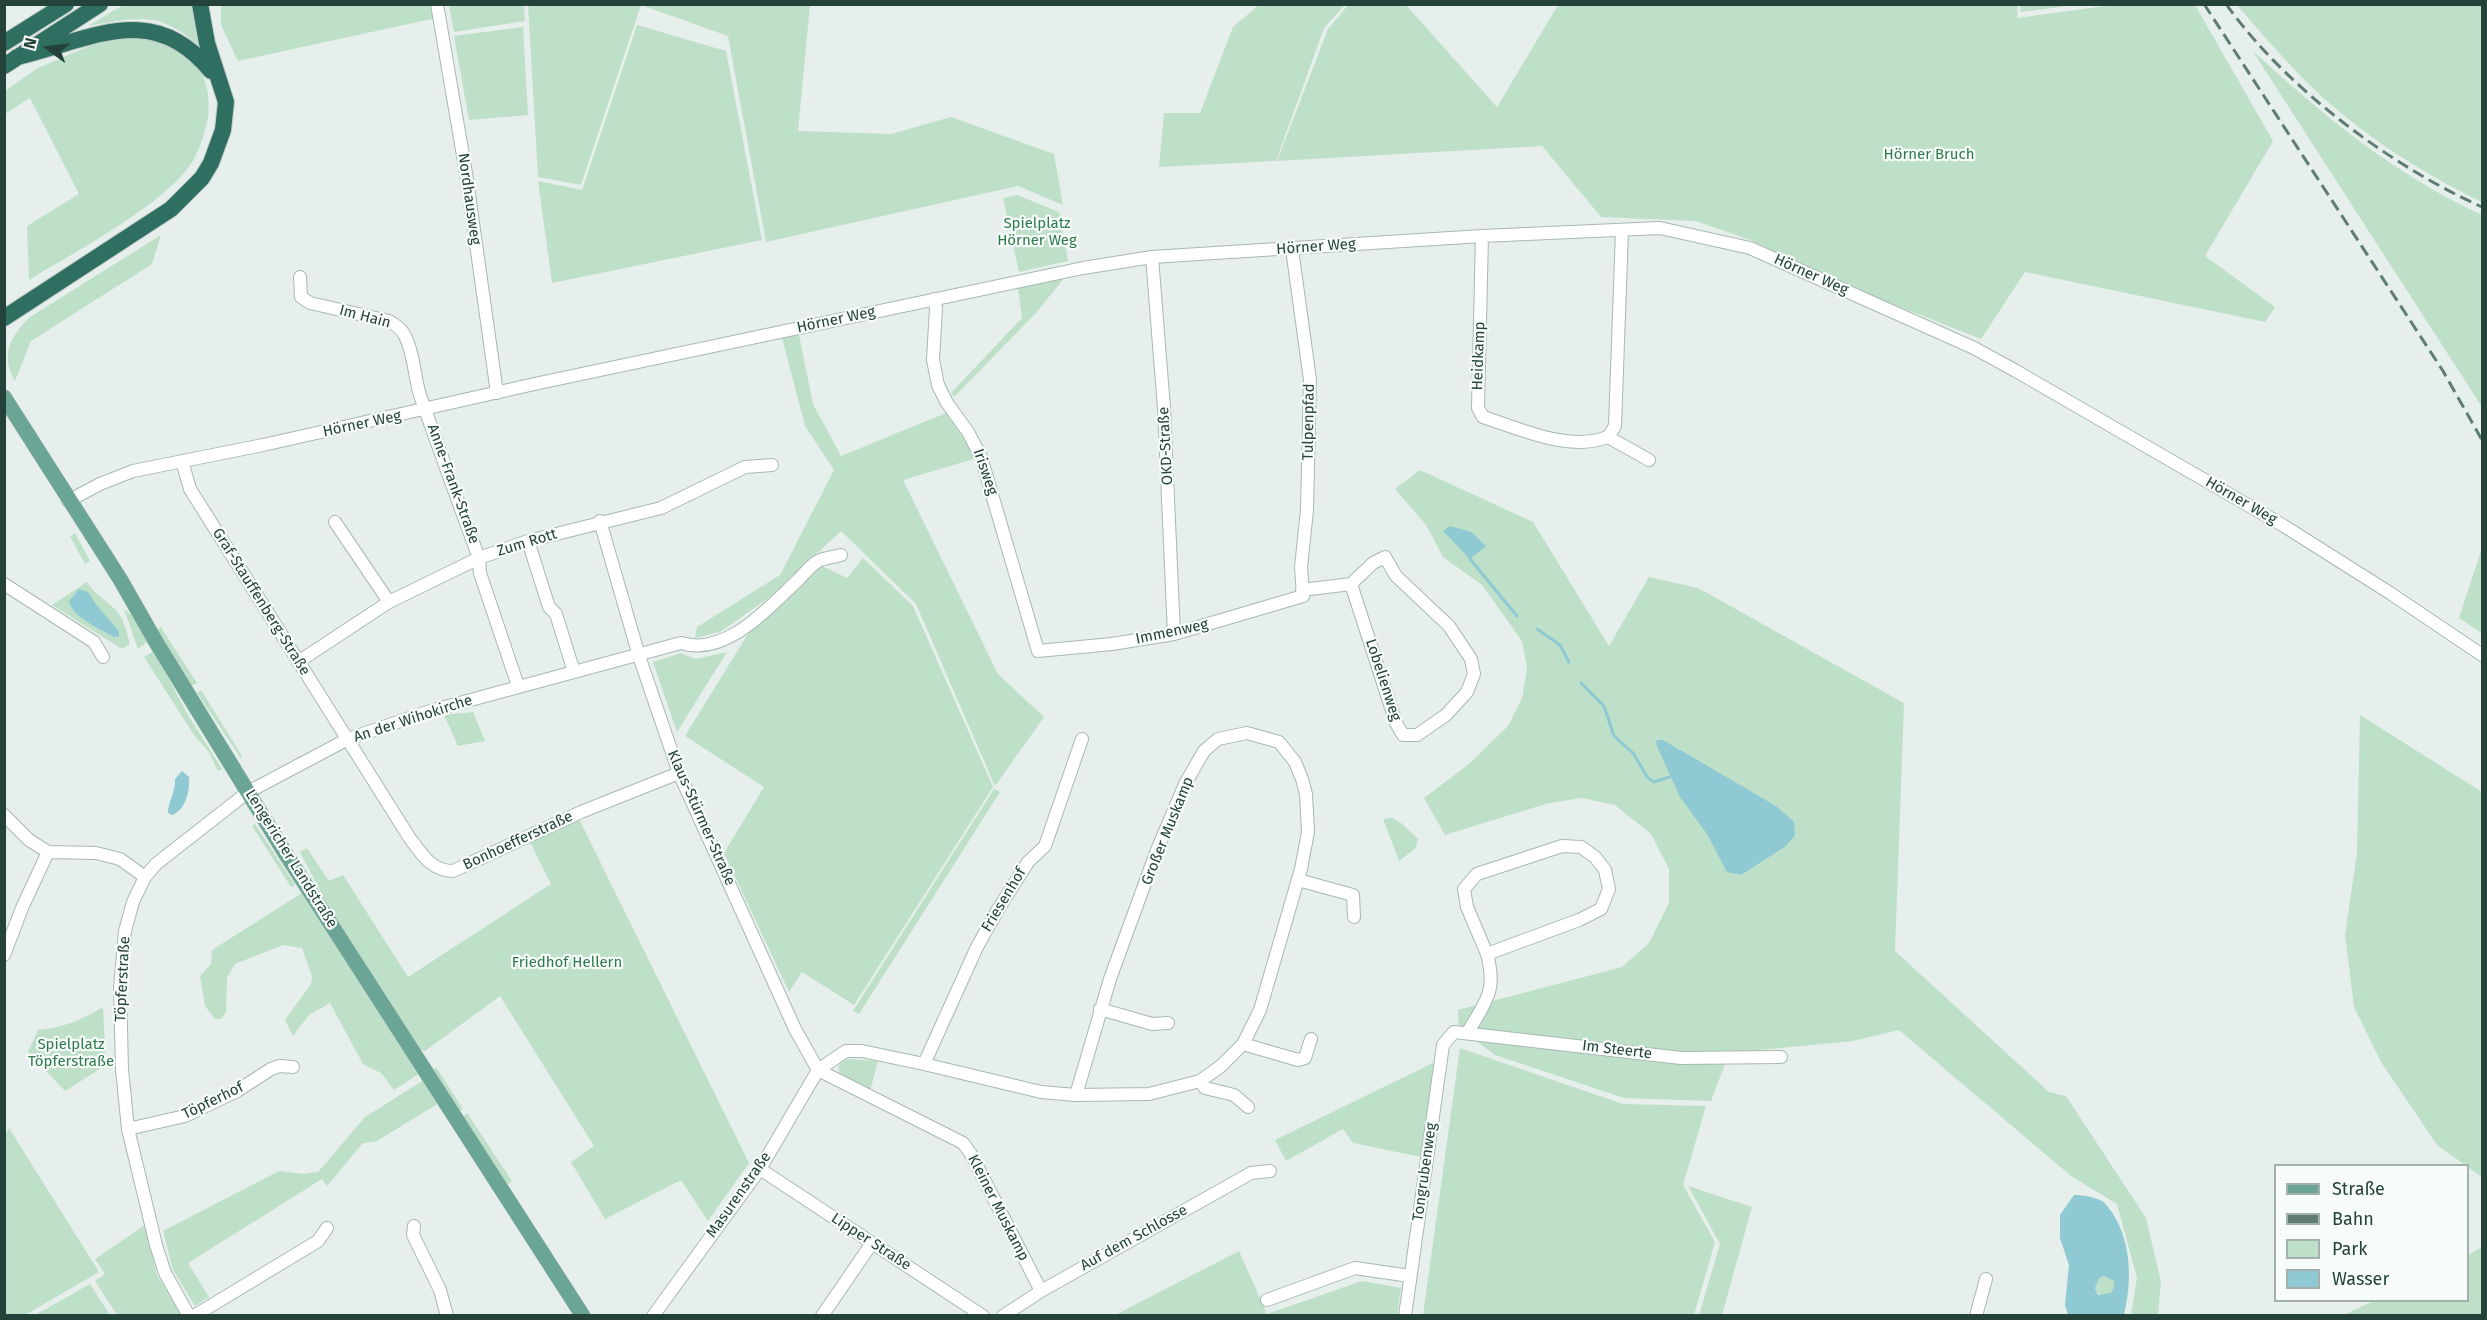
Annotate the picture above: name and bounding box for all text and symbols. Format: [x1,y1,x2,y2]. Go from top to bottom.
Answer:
north arrow [18,18,78,78]
text: N [20,36,41,51]
park label: Hörner Bruch [1883,146,1975,164]
street label: Nordhausweg [454,152,484,246]
park label: Spielplatz Hörner Weg [997,215,1077,250]
street label: Hörner Weg [1276,235,1356,259]
street label: Hörner Weg [1771,251,1851,299]
street label: Im Hain [337,301,393,333]
street label: Hörner Weg [795,303,877,337]
street label: Heidkamp [1469,321,1489,391]
street label: Tulpenpfad [1299,383,1319,461]
street label: OKD-Straße [1155,406,1177,486]
street label: Hörner Weg [321,407,403,441]
street label: Anne-Frank-Straße [423,422,483,546]
street label: Irisweg [969,446,1001,498]
street label: Hörner Weg [2202,473,2280,529]
street label: Graf-Stauffenberg-Straße [208,525,314,679]
street label: Zum Rott [495,525,559,561]
street label: Immenweg [1134,616,1210,648]
street label: Lobelienweg [1361,637,1405,723]
street label: An der Wihokirche [351,691,475,747]
street label: Klaus-Stürmer-Straße [663,748,739,888]
street label: Großer Muskamp [1138,774,1198,888]
street label: Lengericher Landstraße [241,786,341,932]
street label: Bonhoefferstraße [460,808,576,874]
street label: Friesenhof [978,865,1030,935]
street label: Töpferstraße [112,936,134,1022]
park label: Friedhof Hellern [512,954,622,972]
park label: Spielplatz Töpferstraße [28,1036,114,1071]
street label: Im Steerte [1581,1037,1653,1063]
street label: Töpferhof [179,1078,247,1124]
street label: Tongrubenweg [1409,1122,1441,1222]
street label: Masurenstraße [703,1149,775,1241]
street label: Kleiner Muskamp [963,1152,1033,1264]
legend [2274,1164,2469,1302]
text: Straße [2332,1178,2385,1200]
street label: Auf dem Schlosse [1077,1201,1191,1275]
text: Bahn [2332,1208,2374,1230]
street label: Lipper Straße [828,1210,914,1274]
text: Park [2332,1238,2367,1260]
text: Wasser [2332,1268,2389,1290]

